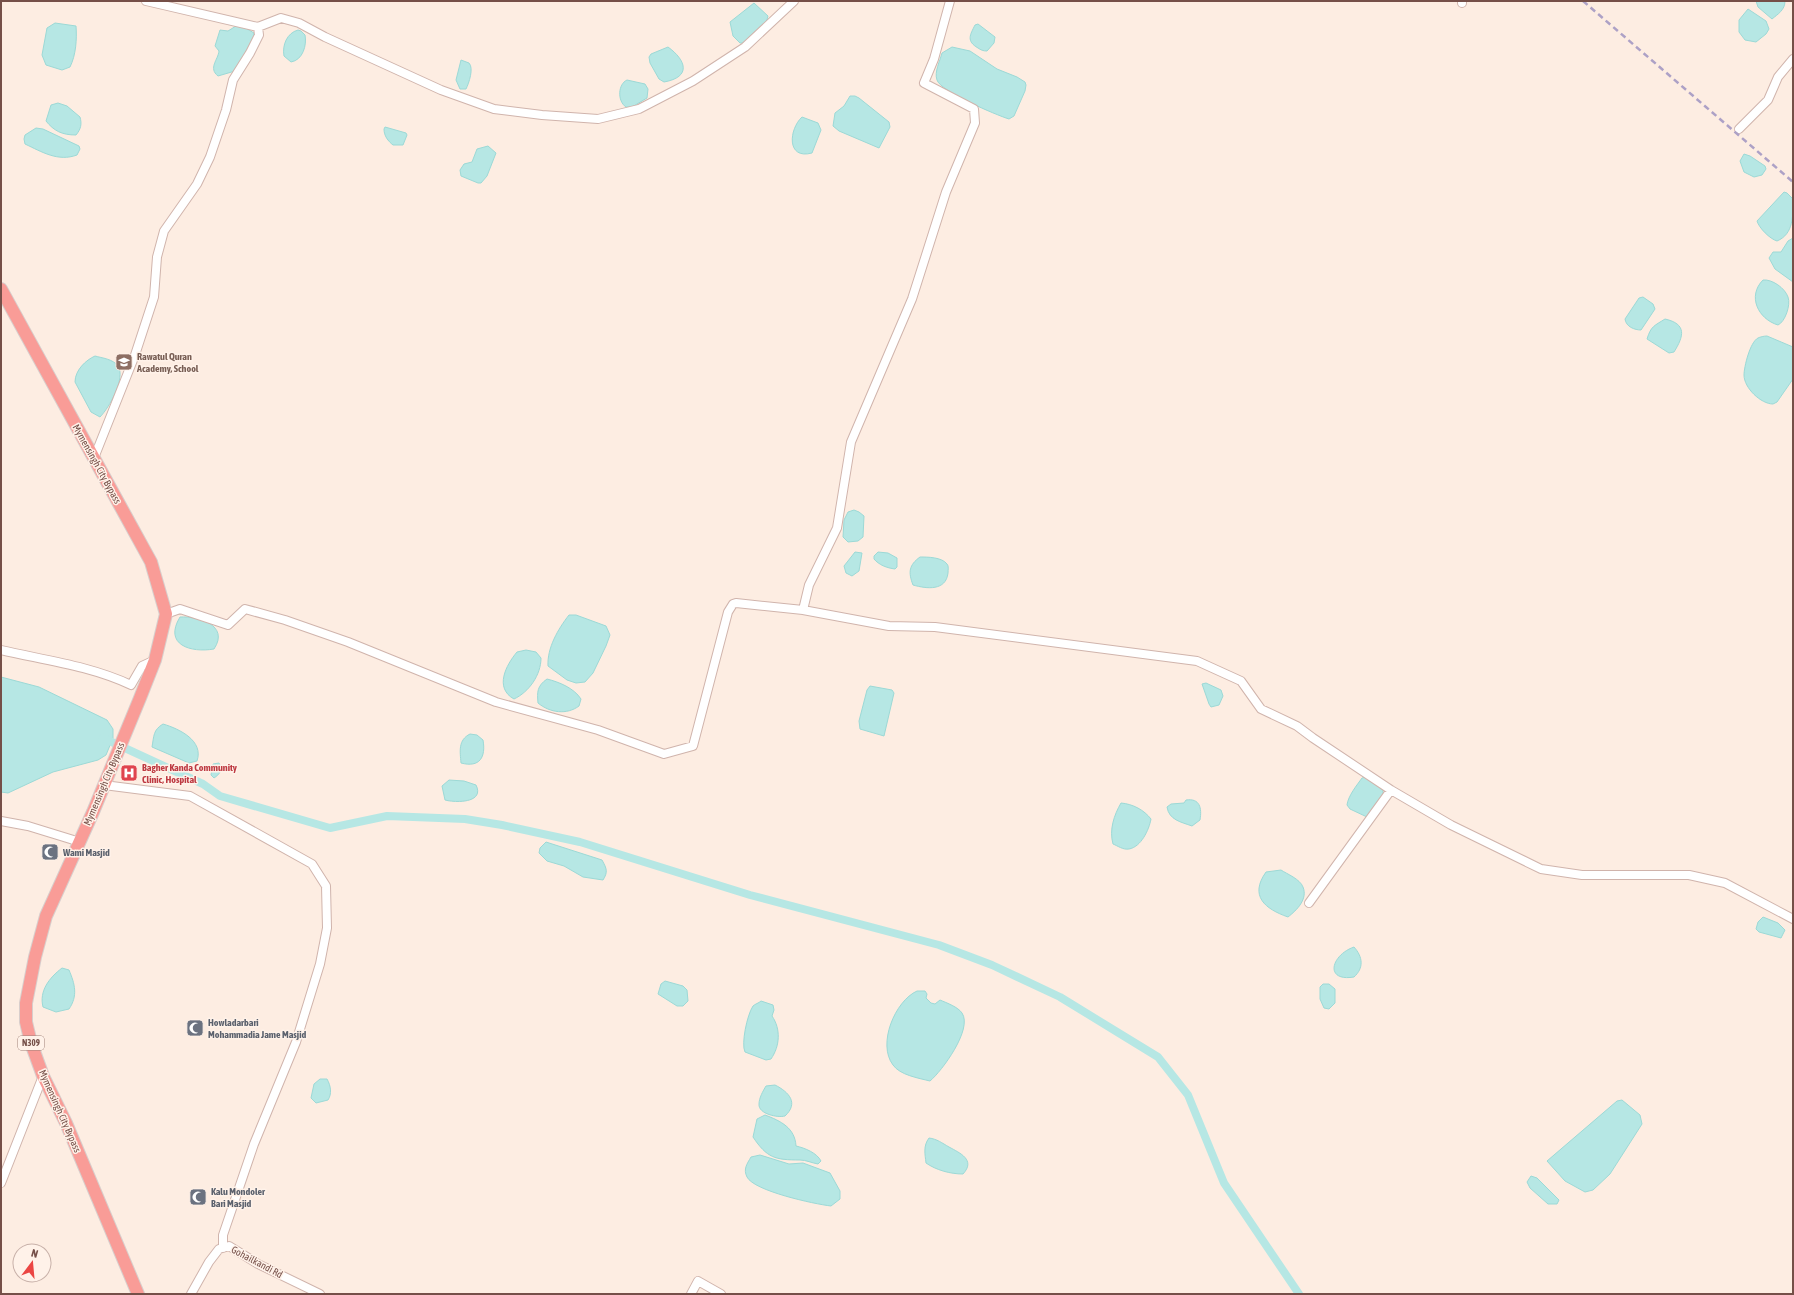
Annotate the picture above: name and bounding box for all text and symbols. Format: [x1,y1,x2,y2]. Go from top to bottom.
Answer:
place label: Rawatul Quran Academy, School [136,351,199,374]
school or university icon: Rawatul Quran Academy, School [114,352,134,372]
street label: Mymensingh City Bypass [71,422,124,506]
street label: Mymensingh City Bypass [82,740,127,827]
place label: Bagher Kanda Community Clinic, Hospital [142,762,238,785]
hospital icon: Bagher Kanda Community Clinic, Hospital [119,763,139,783]
mosque icon: Wami Masjid [40,842,60,862]
place label: Wami Masjid [62,847,110,858]
place label: Howladarbari Mohammadia Jame Masjid [208,1017,306,1040]
mosque icon: Howladarbari Mohammadia Jame Masjid [185,1018,205,1038]
road number: N309 [18,1036,44,1050]
street label: Mymensingh City Bypass [37,1068,83,1154]
place label: Kalu Mondoler Bari Masjid [211,1186,266,1209]
mosque icon: Kalu Mondoler Bari Masjid [188,1187,208,1207]
north arrow [12,1243,52,1283]
street label: Gohailkandi Rd [229,1244,285,1280]
text: N [30,1247,40,1260]

